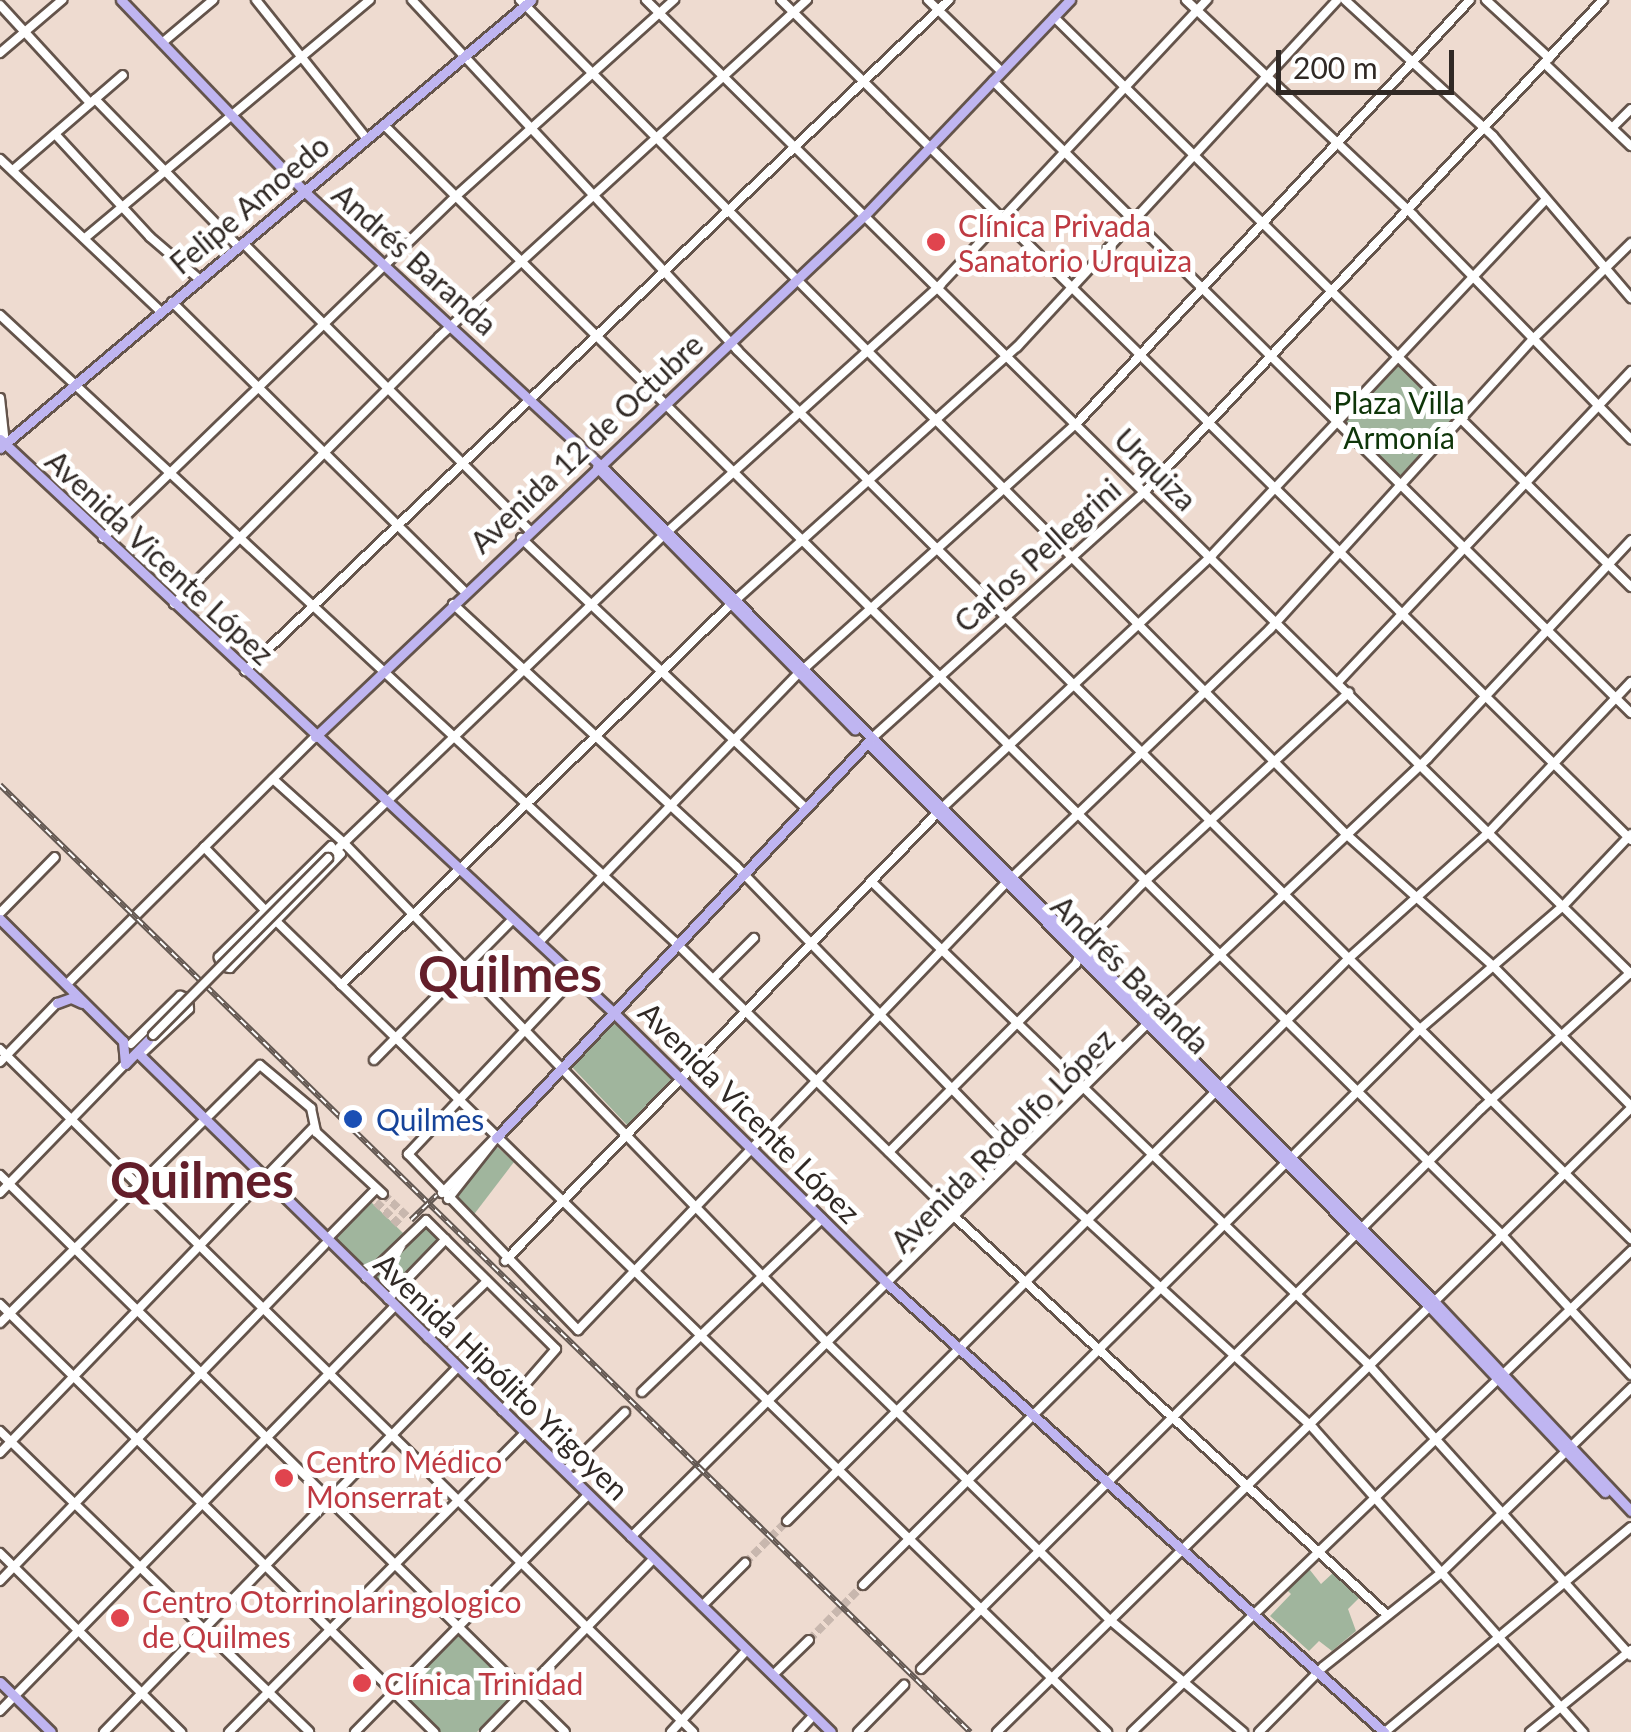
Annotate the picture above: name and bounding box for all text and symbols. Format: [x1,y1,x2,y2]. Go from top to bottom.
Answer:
scale bar [1281,30,1458,92]
text: 200 m [1293,49,1378,85]
street label: Felipe Amoedo [162,127,336,281]
street label: Andrés Baranda [325,176,505,342]
place label: Clínica Privada Sanatorio Urquiza [958,207,1192,278]
marker: Clínica Privada Sanatorio Urquiza [923,229,949,255]
street label: Avenida 12 de Octubre [462,326,710,560]
park label: Plaza Villa Armonía [1333,384,1465,454]
street label: Urquiza [1108,421,1204,517]
street label: Avenida Vicente López [38,442,282,672]
street label: Carlos Pellegrini [946,471,1128,639]
street label: Andrés Baranda [1044,887,1218,1061]
district label: Quilmes [418,944,602,1004]
street label: Avenida Vicente López [632,994,868,1230]
street label: Avenida Rodolfo López [883,1021,1121,1259]
place label: Quilmes [376,1101,484,1137]
marker: Quilmes [340,1106,366,1132]
district label: Quilmes [110,1150,294,1210]
street label: Avenida Hipólito Yrigoyen [367,1245,637,1507]
place label: Centro Médico Monserrat [306,1443,502,1514]
marker: Centro Médico Monserrat [271,1465,297,1491]
place label: Centro Otorrinolaringologico de Quilmes [142,1583,521,1654]
marker: Centro Otorrinolaringologico de Quilmes [107,1605,133,1631]
place label: Clínica Trinidad [384,1665,584,1701]
marker: Clínica Trinidad [349,1670,375,1696]

